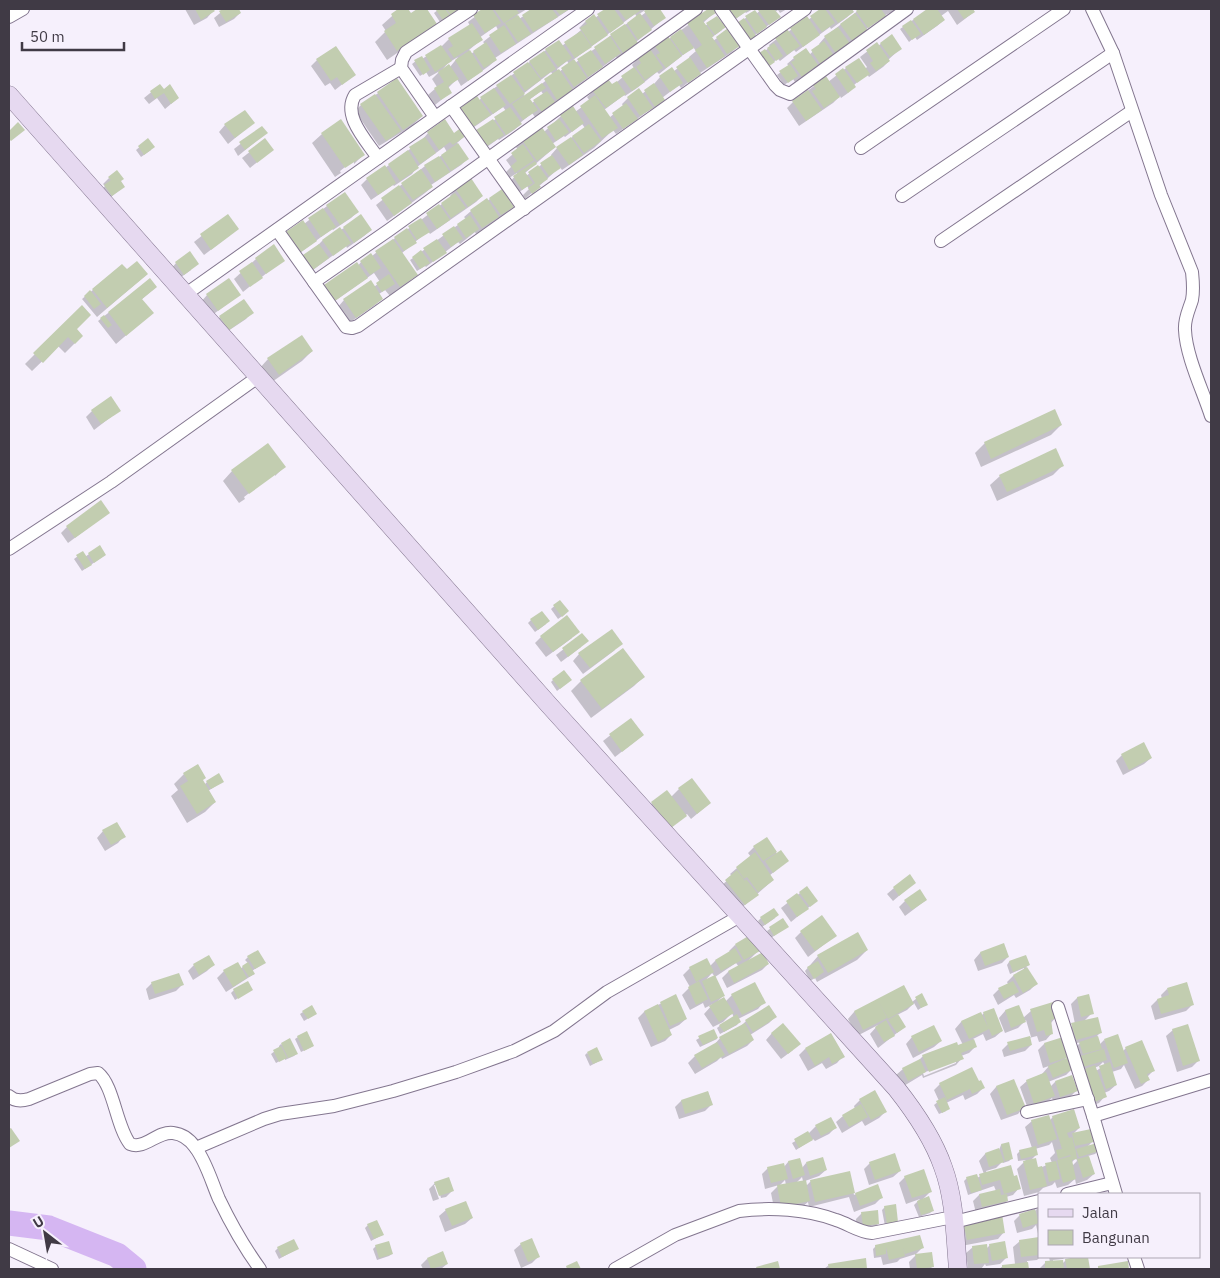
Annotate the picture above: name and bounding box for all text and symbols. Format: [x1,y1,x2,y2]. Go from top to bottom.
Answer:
scale bar [22,20,125,52]
text: 50 m [30,27,65,46]
legend [1038,1193,1200,1258]
text: Jalan [1082,1203,1118,1222]
north arrow [20,1208,70,1258]
text: U [30,1212,47,1232]
text: Bangunan [1082,1228,1150,1247]

